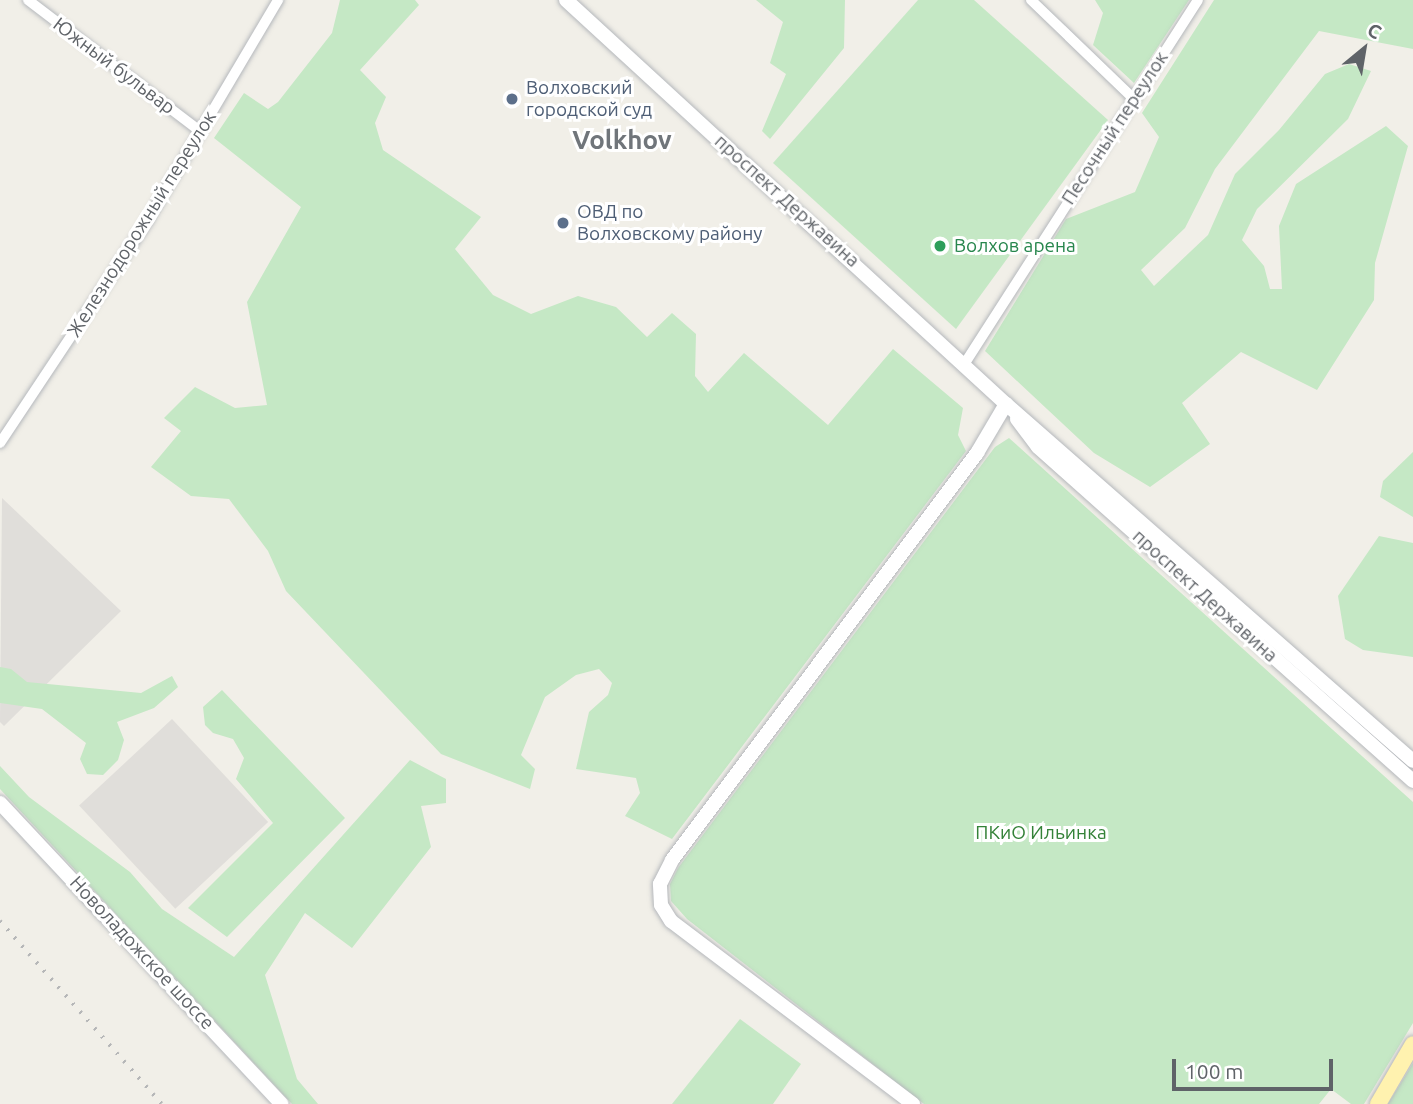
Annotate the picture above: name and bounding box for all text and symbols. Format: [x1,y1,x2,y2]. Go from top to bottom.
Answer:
street label: Южный бульвар [49,13,179,119]
north arrow [1329,14,1399,84]
text: С [1364,18,1385,43]
street label: Песочный переулок [1057,47,1173,209]
place label: Волховский городской суд [526,77,652,121]
marker: Волховский городской суд [504,91,520,107]
street label: Железнодорожный переулок [63,107,221,341]
district label: Volkhov [572,124,672,156]
street label: проспект Державина [710,130,864,272]
place label: ОВД по Волховскому району [577,201,762,245]
marker: ОВД по Волховскому району [555,215,571,231]
place label: Волхов арена [954,235,1076,257]
marker: Волхов арена [932,238,948,254]
street label: проспект Державина [1128,525,1282,667]
park label: ПКиО Ильинка [975,822,1107,844]
street label: Новоладожское шоссе [65,872,219,1034]
scale bar [1175,1044,1336,1088]
text: 100 m [1185,1059,1243,1083]

